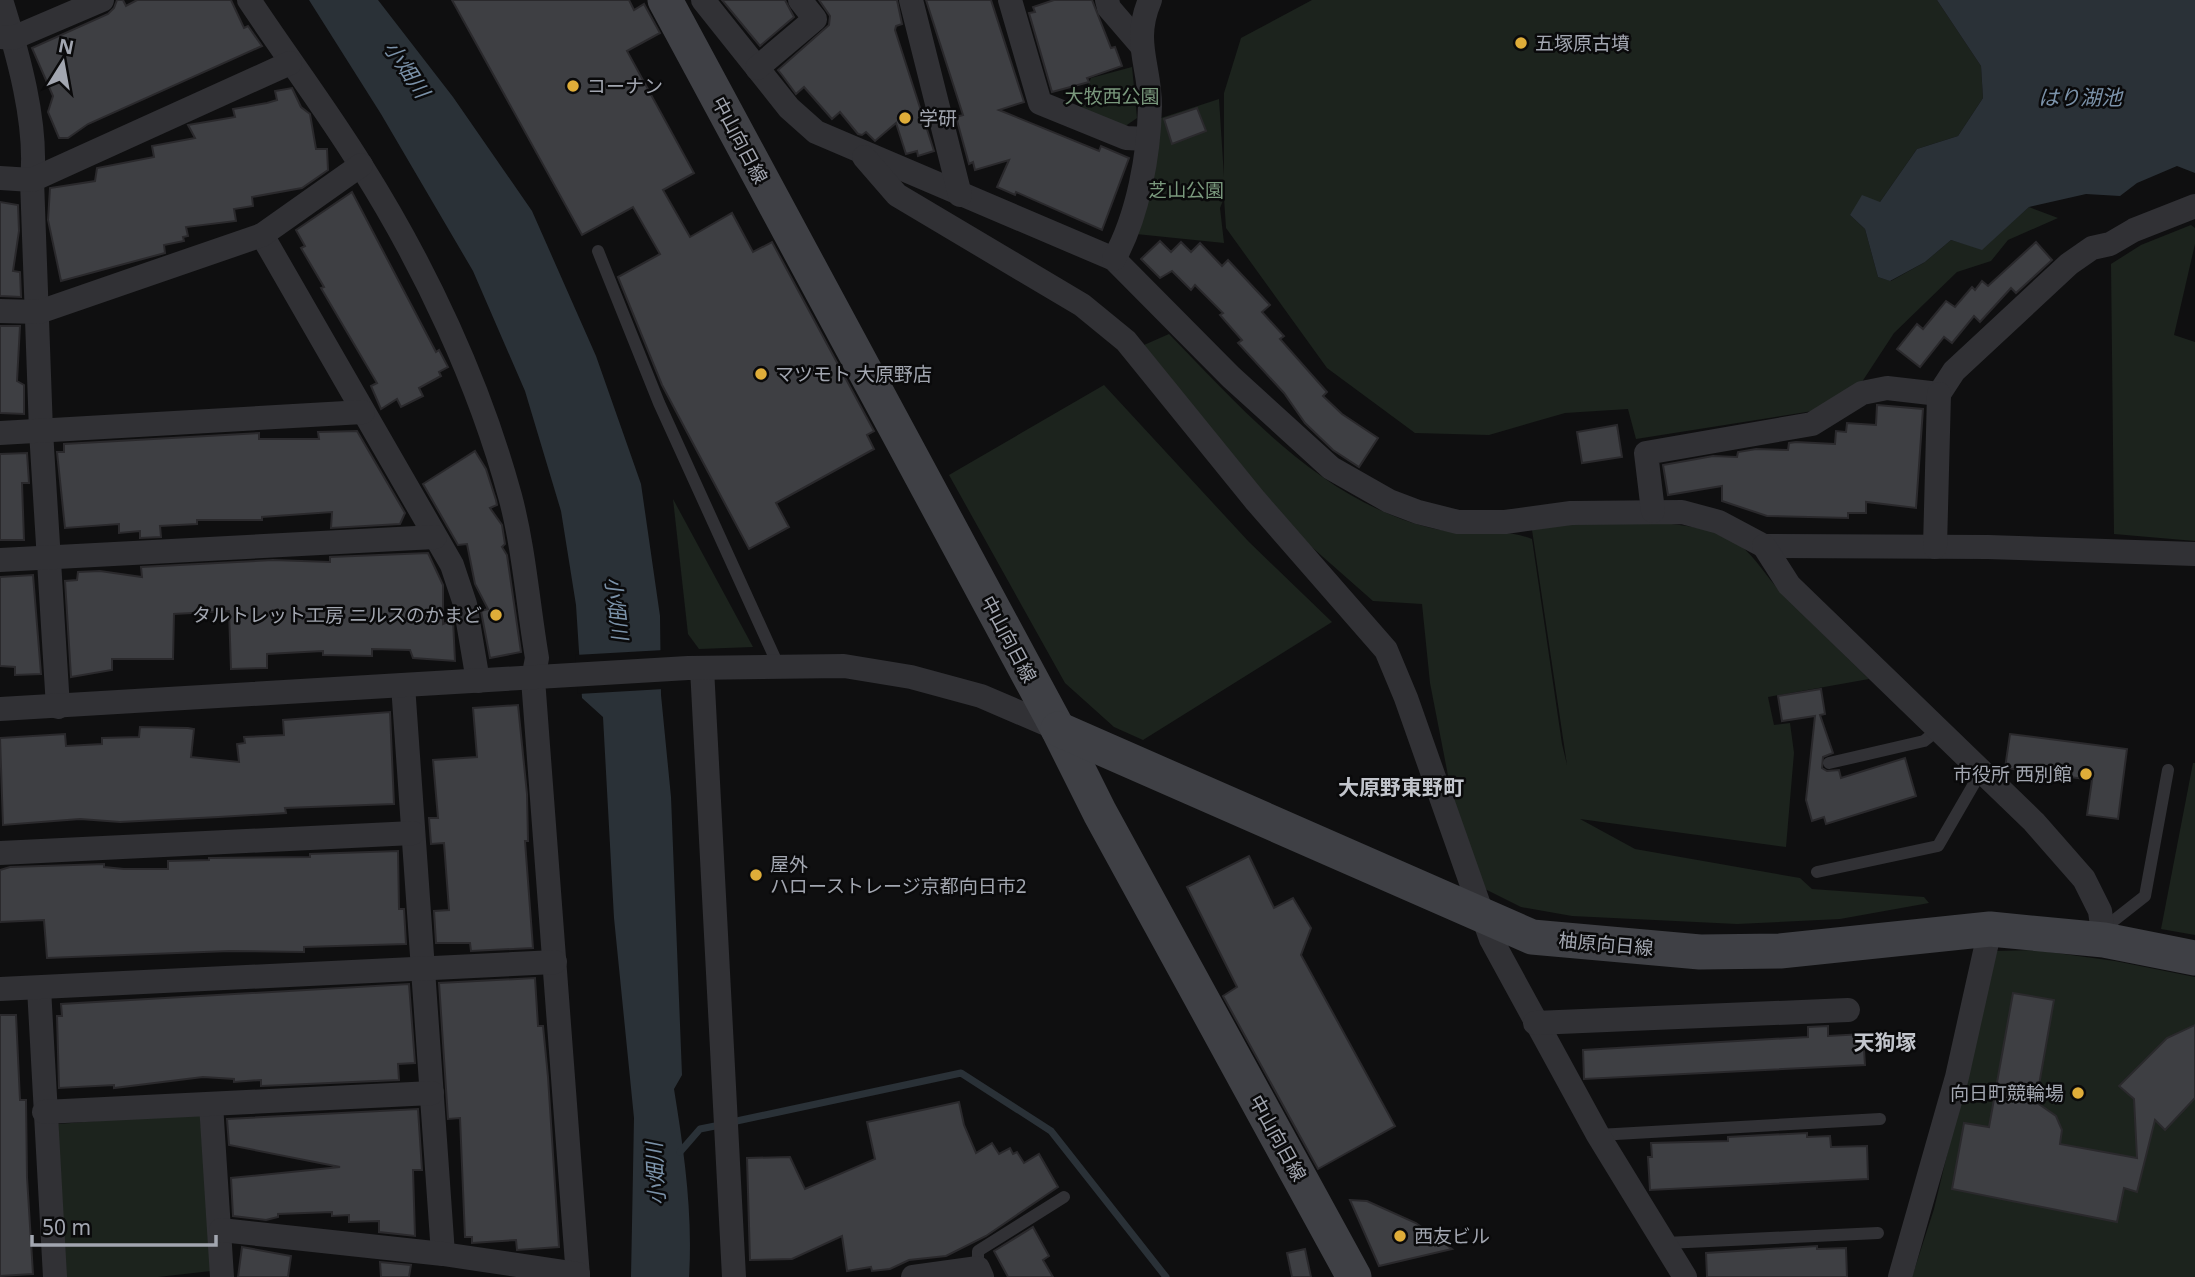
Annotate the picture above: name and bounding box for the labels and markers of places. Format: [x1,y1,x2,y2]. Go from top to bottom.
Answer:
place label: 五塚原古墳 [1535,30,1630,56]
marker: 五塚原古墳 [1513,35,1529,51]
place label: コーナン [587,73,663,99]
marker: コーナン [565,78,581,94]
place label: 学研 [919,105,957,131]
marker: 学研 [897,110,913,126]
place label: マツモト 大原野店 [775,361,932,387]
marker: マツモト 大原野店 [753,366,769,382]
place label: タルトレット工房 ニルスのかまど [192,602,482,628]
marker: タルトレット工房 ニルスのかまど [488,607,504,623]
place label: 市役所 西別館 [1953,761,2072,787]
marker: 市役所 西別館 [2078,766,2094,782]
place label: 屋外 ハローストレージ京都向日市2 [770,851,1027,899]
marker: 屋外 ハローストレージ京都向日市2 [748,867,764,883]
place label: 向日町競輪場 [1950,1080,2064,1106]
marker: 向日町競輪場 [2070,1085,2086,1101]
place label: 西友ビル [1414,1223,1490,1249]
marker: 西友ビル [1392,1228,1408,1244]

